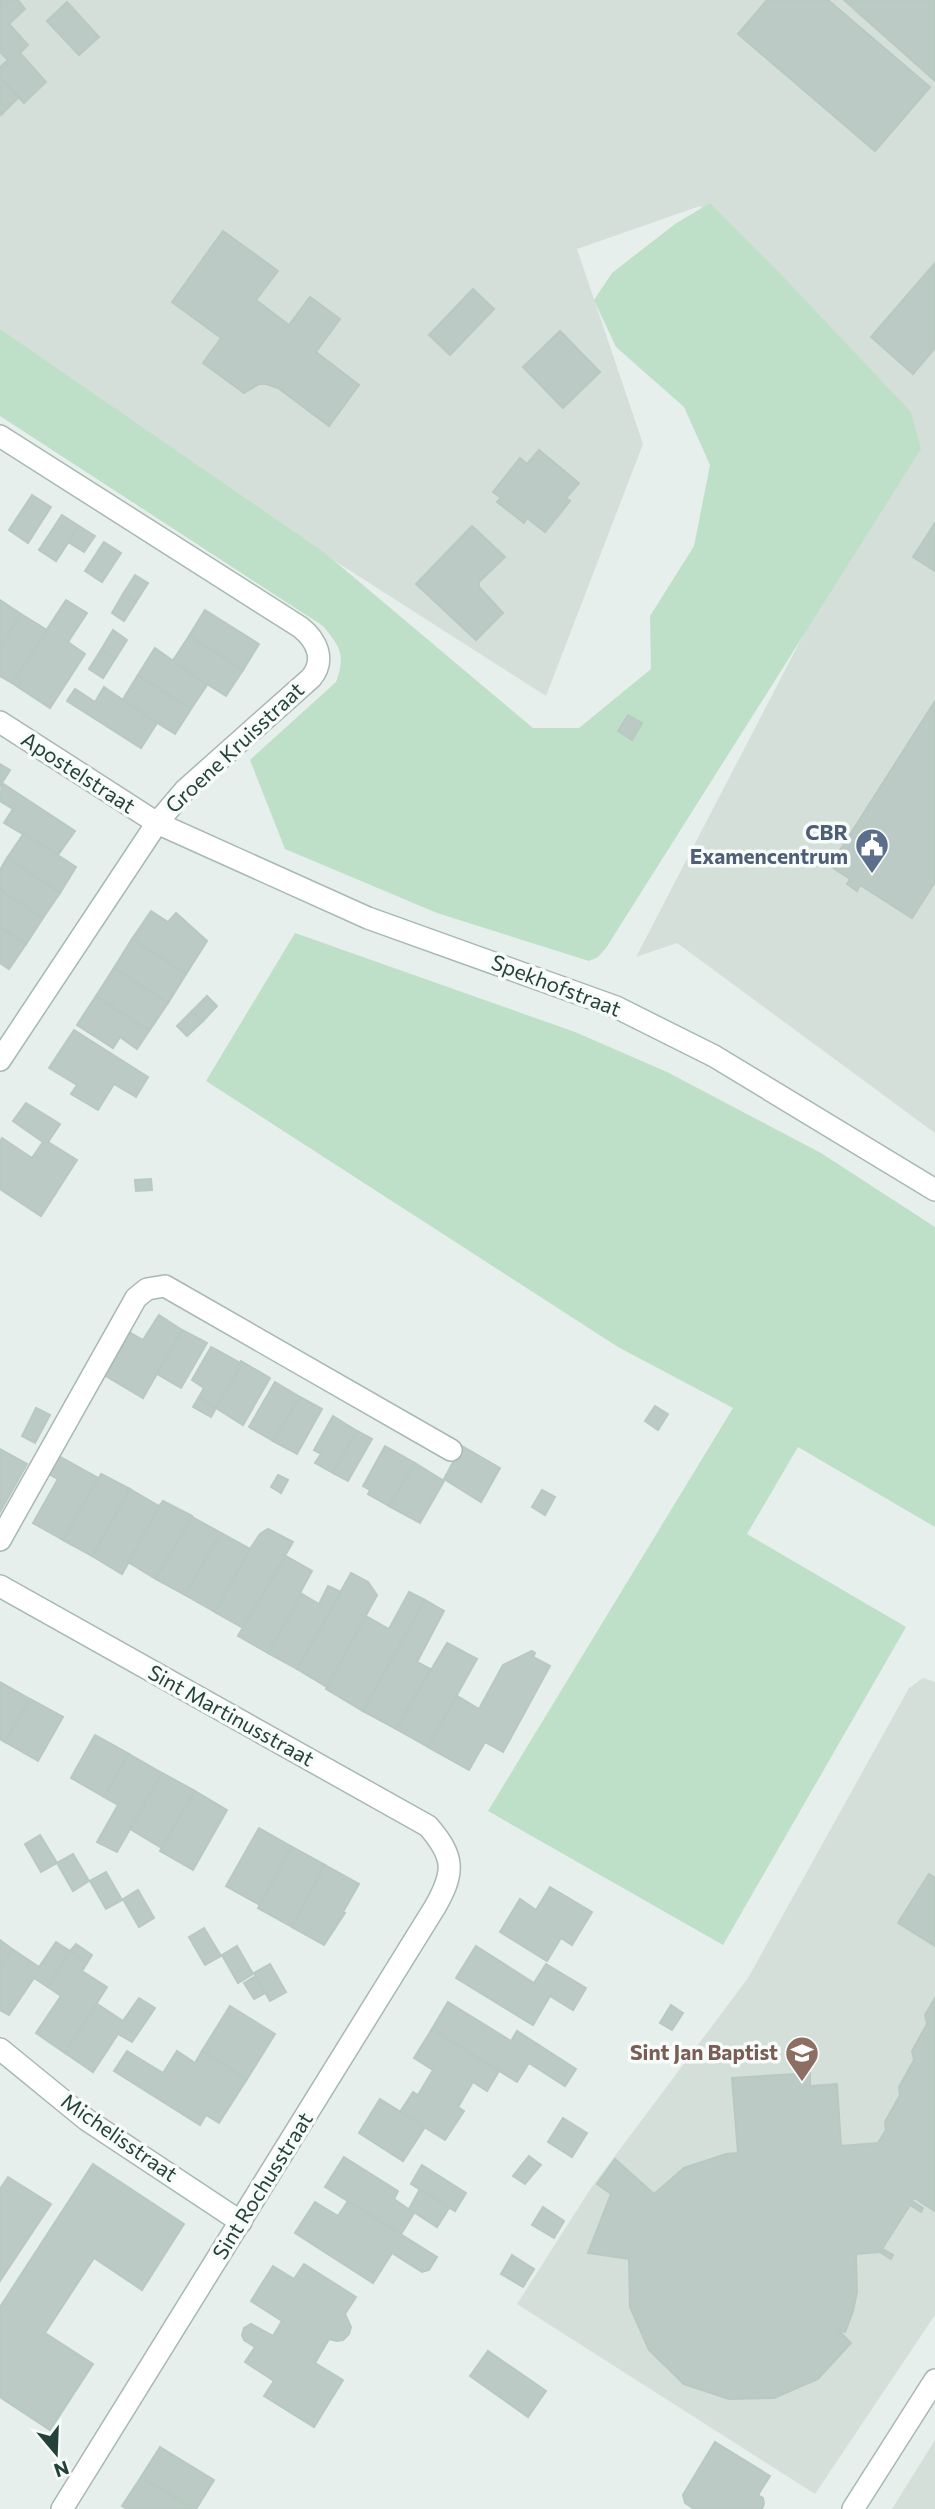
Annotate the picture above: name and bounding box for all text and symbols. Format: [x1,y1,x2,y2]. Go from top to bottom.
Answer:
street label: Groene Kruisstraat [160,676,308,817]
street label: Apostelstraat [17,726,140,818]
place label: CBR Examencentrum [690,819,848,868]
public building icon: CBR Examencentrum [853,826,891,875]
street label: Spekhofstraat [488,948,625,1021]
street label: Sint Martinusstraat [144,1659,319,1771]
school or university icon: Sint Jan Baptist [783,2034,821,2083]
place label: Sint Jan Baptist [630,2039,778,2064]
street label: Michelisstraat [57,2087,183,2186]
street label: Sint Rochusstraat [206,2107,317,2263]
north arrow [21,2418,91,2488]
text: N [51,2456,72,2483]

